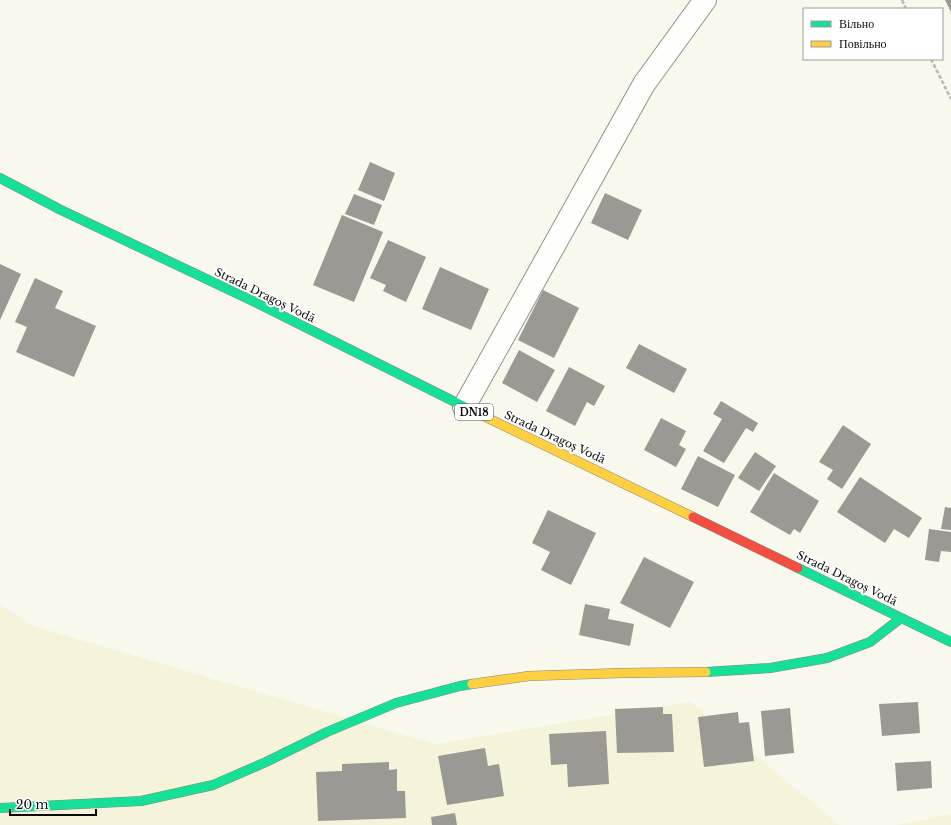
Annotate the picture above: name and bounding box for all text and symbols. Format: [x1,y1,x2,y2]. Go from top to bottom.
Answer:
legend [803,8,943,60]
text: Вільно [839,16,874,31]
text: Повільно [839,36,887,51]
street label: Strada Dragoș Vodă [212,265,318,326]
road number: DN18 [455,404,493,420]
street label: Strada Dragoș Vodă [502,407,609,467]
street label: Strada Dragoș Vodă [794,548,900,609]
scale bar [10,791,96,817]
text: 20 m [16,797,48,812]

